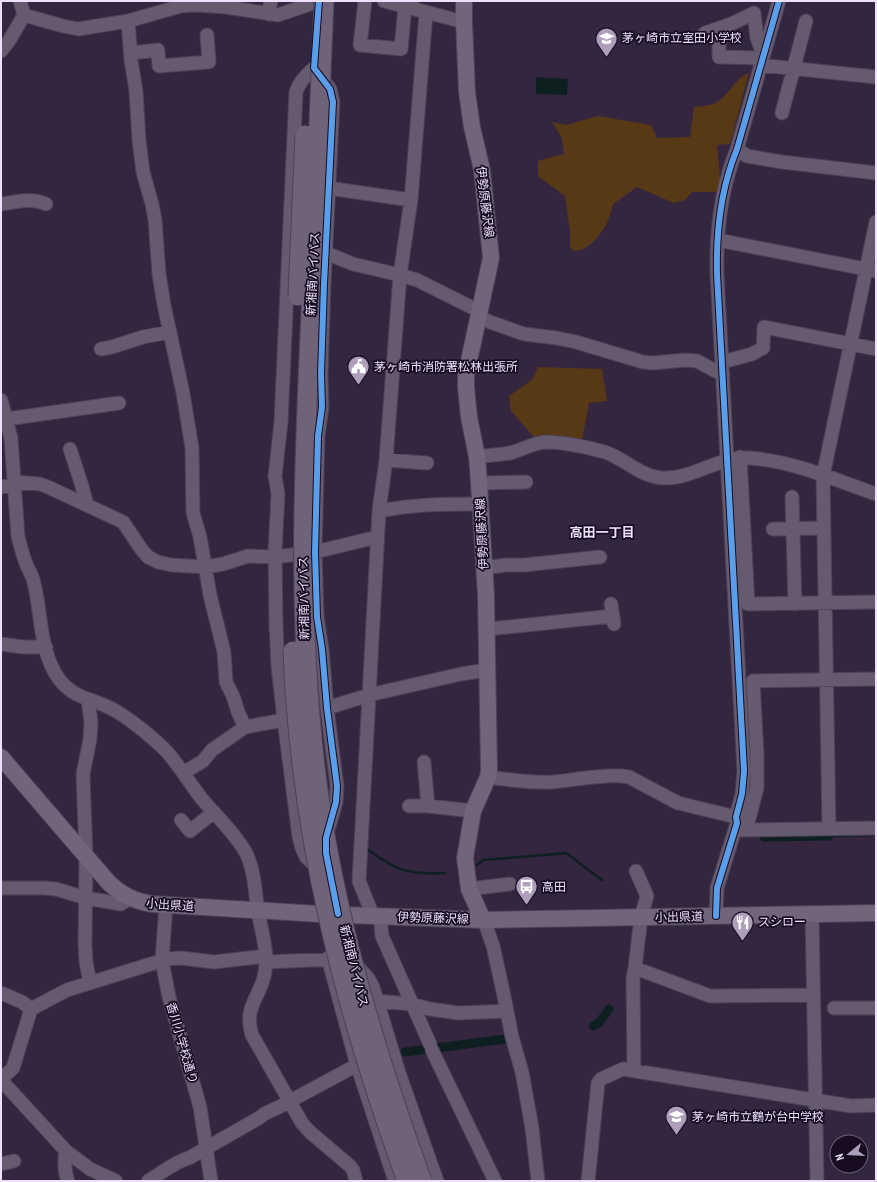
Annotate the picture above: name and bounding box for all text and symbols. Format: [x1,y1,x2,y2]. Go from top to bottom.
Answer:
school or university icon: 茅ヶ崎市立室田小学校 [593,25,619,58]
place label: 茅ヶ崎市立室田小学校 [622,30,742,45]
street label: 伊勢原藤沢線 [474,165,497,239]
street label: 新湘南バイパス [303,232,322,316]
public building icon: 茅ヶ崎市消防署松林出張所 [346,354,372,387]
place label: 茅ヶ崎市消防署松林出張所 [374,359,518,374]
street label: 伊勢原藤沢線 [472,498,491,570]
district label: 高田一丁目 [569,524,635,541]
street label: 新湘南バイパス [295,556,312,640]
bus stop icon: 高田 [513,874,539,907]
place label: 高田 [542,879,566,894]
street label: 小出県道 [146,895,195,914]
street label: 伊勢原藤沢線 [397,909,469,926]
street label: 小出県道 [655,909,703,924]
restaurant icon: スシロー [730,909,756,942]
place label: スシロー [758,914,806,929]
street label: 新湘南バイパス [337,923,372,1008]
street label: 香川小学校通り [164,1000,201,1085]
school or university icon: 茅ヶ崎市立鶴が台中学校 [663,1104,689,1137]
place label: 茅ヶ崎市立鶴が台中学校 [692,1109,824,1124]
north arrow [829,1134,869,1174]
text: N [832,1152,847,1162]

